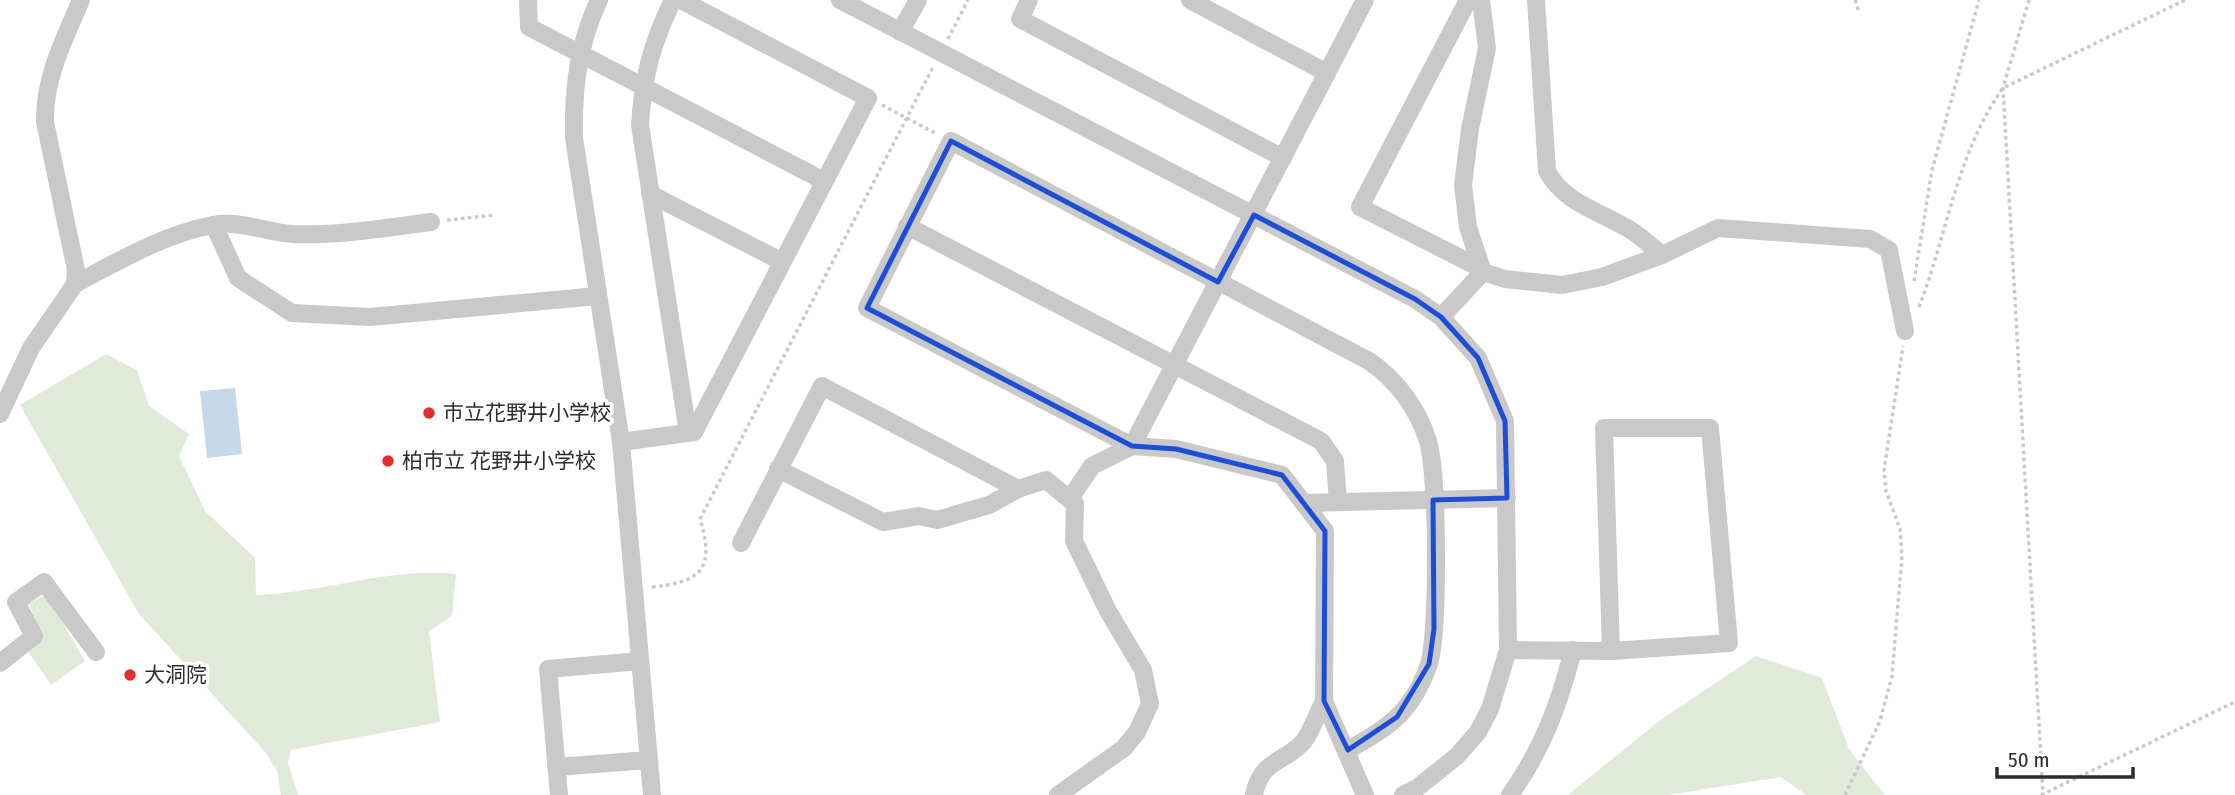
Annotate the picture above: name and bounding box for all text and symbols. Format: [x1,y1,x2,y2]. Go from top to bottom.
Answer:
place label: 市立花野井小学校 [443,400,611,426]
marker: 市立花野井小学校 [421,405,437,421]
place label: 柏市立 花野井小学校 [402,448,596,474]
marker: 柏市立 花野井小学校 [380,453,396,469]
place label: 大洞院 [144,662,207,688]
marker: 大洞院 [122,667,138,683]
scale bar [1997,736,2134,780]
text: 50 m [2008,747,2050,773]

